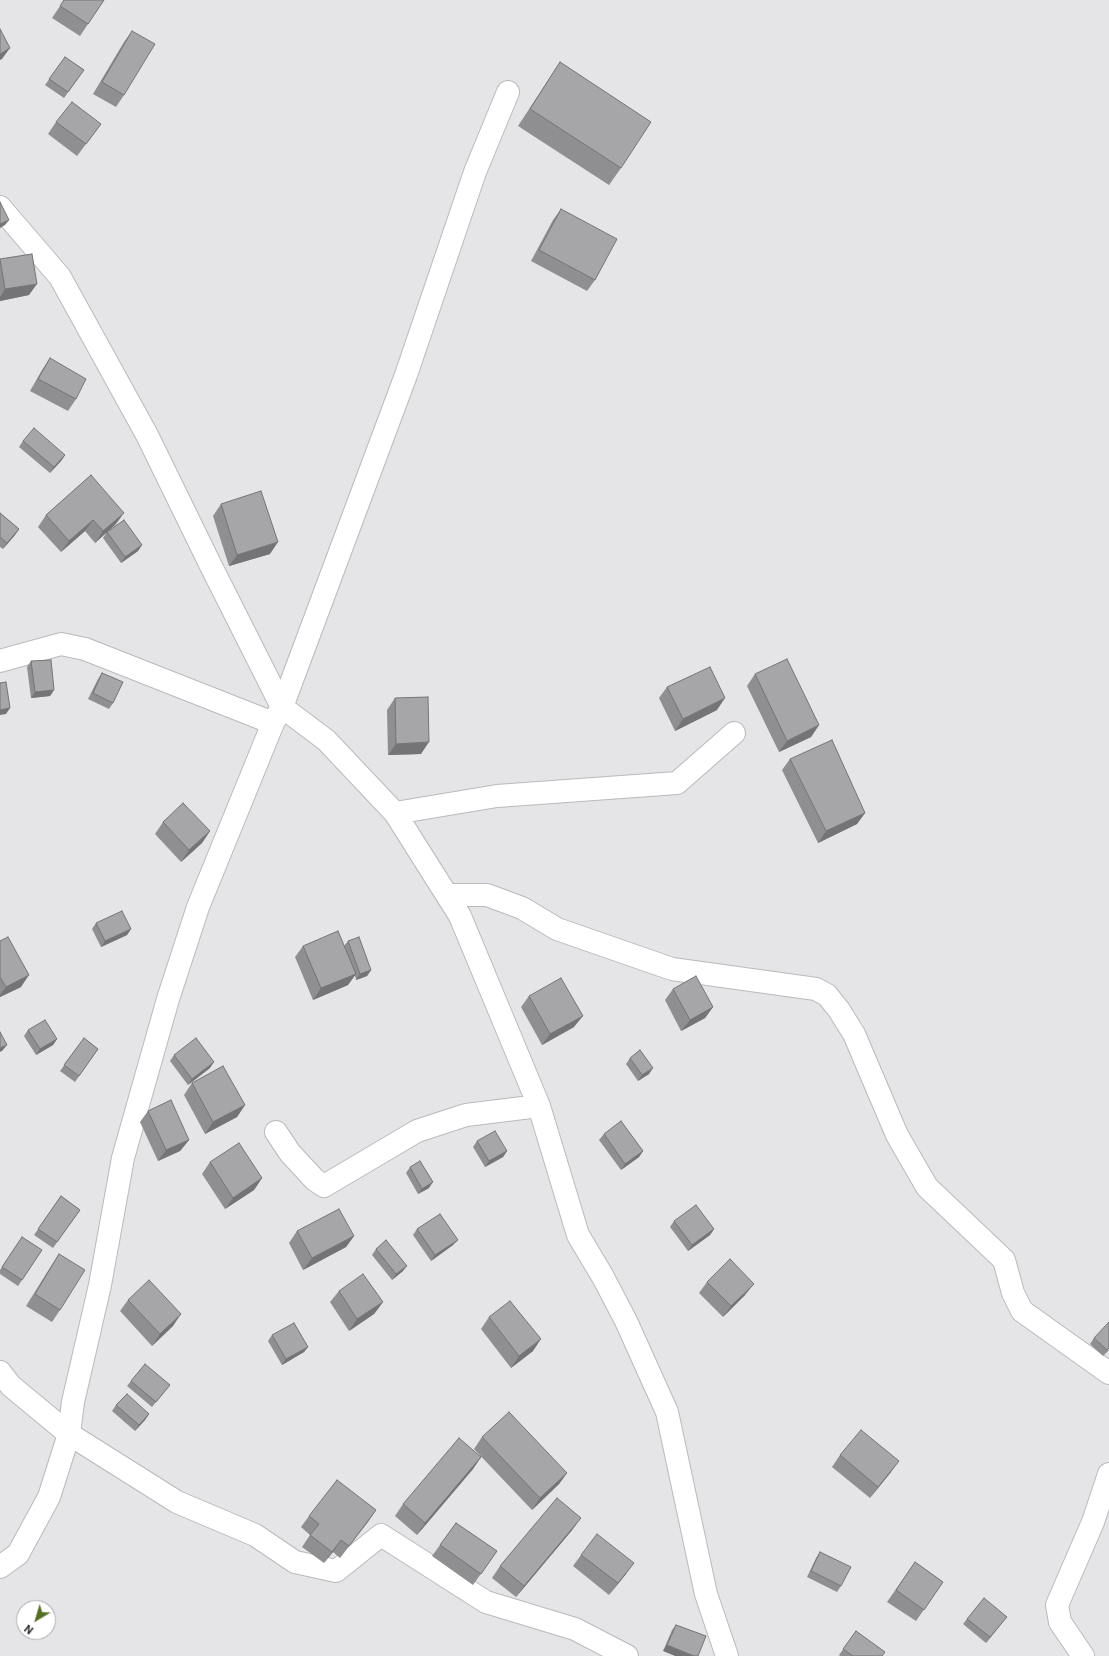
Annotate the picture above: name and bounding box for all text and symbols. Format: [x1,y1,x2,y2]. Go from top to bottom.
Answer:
north arrow [16,1600,56,1640]
text: N [22,1622,36,1637]

